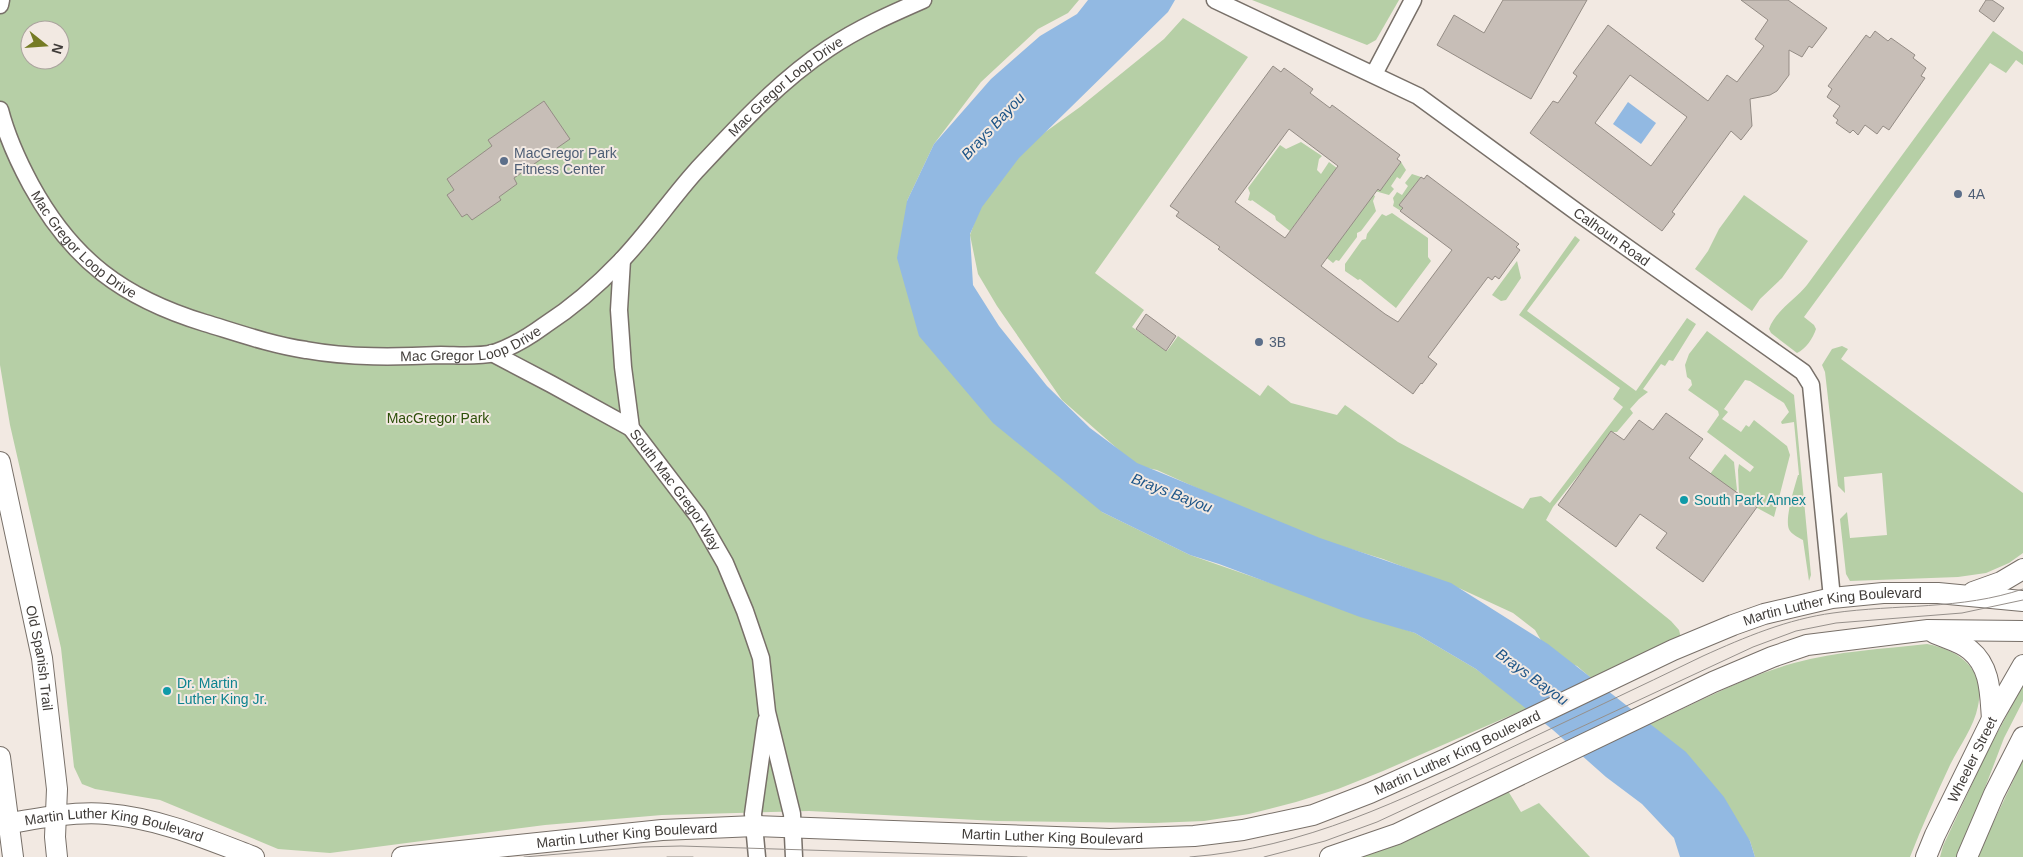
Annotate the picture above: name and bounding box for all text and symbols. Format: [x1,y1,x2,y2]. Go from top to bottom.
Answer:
north arrow [20,20,70,70]
street label: Mac Gregor Loop Drive [725,33,846,140]
text: N [48,42,67,56]
water label: Brays Bayou [957,88,1028,163]
place label: MacGregor Park Fitness Center [514,145,618,177]
marker: MacGregor Park Fitness Center [498,155,510,167]
place label: 4A [1968,186,1986,202]
street label: Mac Gregor Loop Drive [28,188,140,301]
marker: 4A [1952,188,1964,200]
street label: Calhoun Road [1570,204,1653,269]
street label: Mac Gregor Loop Drive [400,322,544,364]
place label: 3B [1269,334,1286,350]
marker: 3B [1253,336,1265,348]
park label: MacGregor Park [387,410,490,426]
street label: South Mac Gregor Way [627,426,724,553]
water label: Brays Bayou [1129,469,1216,516]
place label: South Park Annex [1694,492,1806,508]
marker: South Park Annex [1678,494,1690,506]
street label: Martin Luther King Boulevard [1741,585,1922,629]
street label: Old Spanish Trail [23,604,56,711]
water label: Brays Bayou [1493,645,1572,709]
place label: Dr. Martin Luther King Jr. [177,675,267,707]
marker: Dr. Martin Luther King Jr. [161,685,173,697]
street label: Martin Luther King Boulevard [1372,707,1543,798]
street label: Wheeler Street [1944,714,2000,805]
street label: Martin Luther King Boulevard [23,805,206,845]
street label: Martin Luther King Boulevard [536,820,718,851]
street label: Martin Luther King Boulevard [961,826,1143,847]

